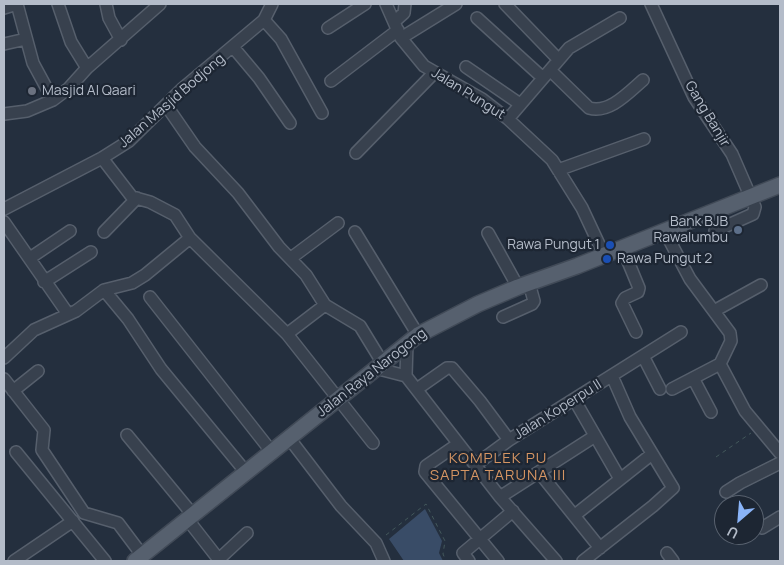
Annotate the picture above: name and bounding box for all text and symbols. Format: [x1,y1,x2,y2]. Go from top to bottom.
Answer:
street label: Jalan Masjid Bodjong [116,50,228,152]
street label: Jalan Pungut [428,65,508,123]
street label: Gang Banjir [681,78,733,150]
place label: Masjid Al Qaari [42,83,136,99]
marker: Masjid Al Qaari [26,85,38,97]
place label: Bank BJB Rawalumbu [654,214,728,246]
marker: Bank BJB Rawalumbu [732,224,744,236]
place label: Rawa Pungut 1 [507,237,600,253]
marker: Rawa Pungut 1 [604,239,616,251]
place label: Rawa Pungut 2 [617,251,712,267]
marker: Rawa Pungut 2 [601,253,613,265]
street label: Jalan Raya Narogong [314,325,430,421]
street label: Jalan Koperpu II [511,376,605,444]
district label: KOMPLEK PU SAPTA TARUNA III [428,450,568,485]
north arrow [714,495,764,545]
text: U [724,522,741,544]

